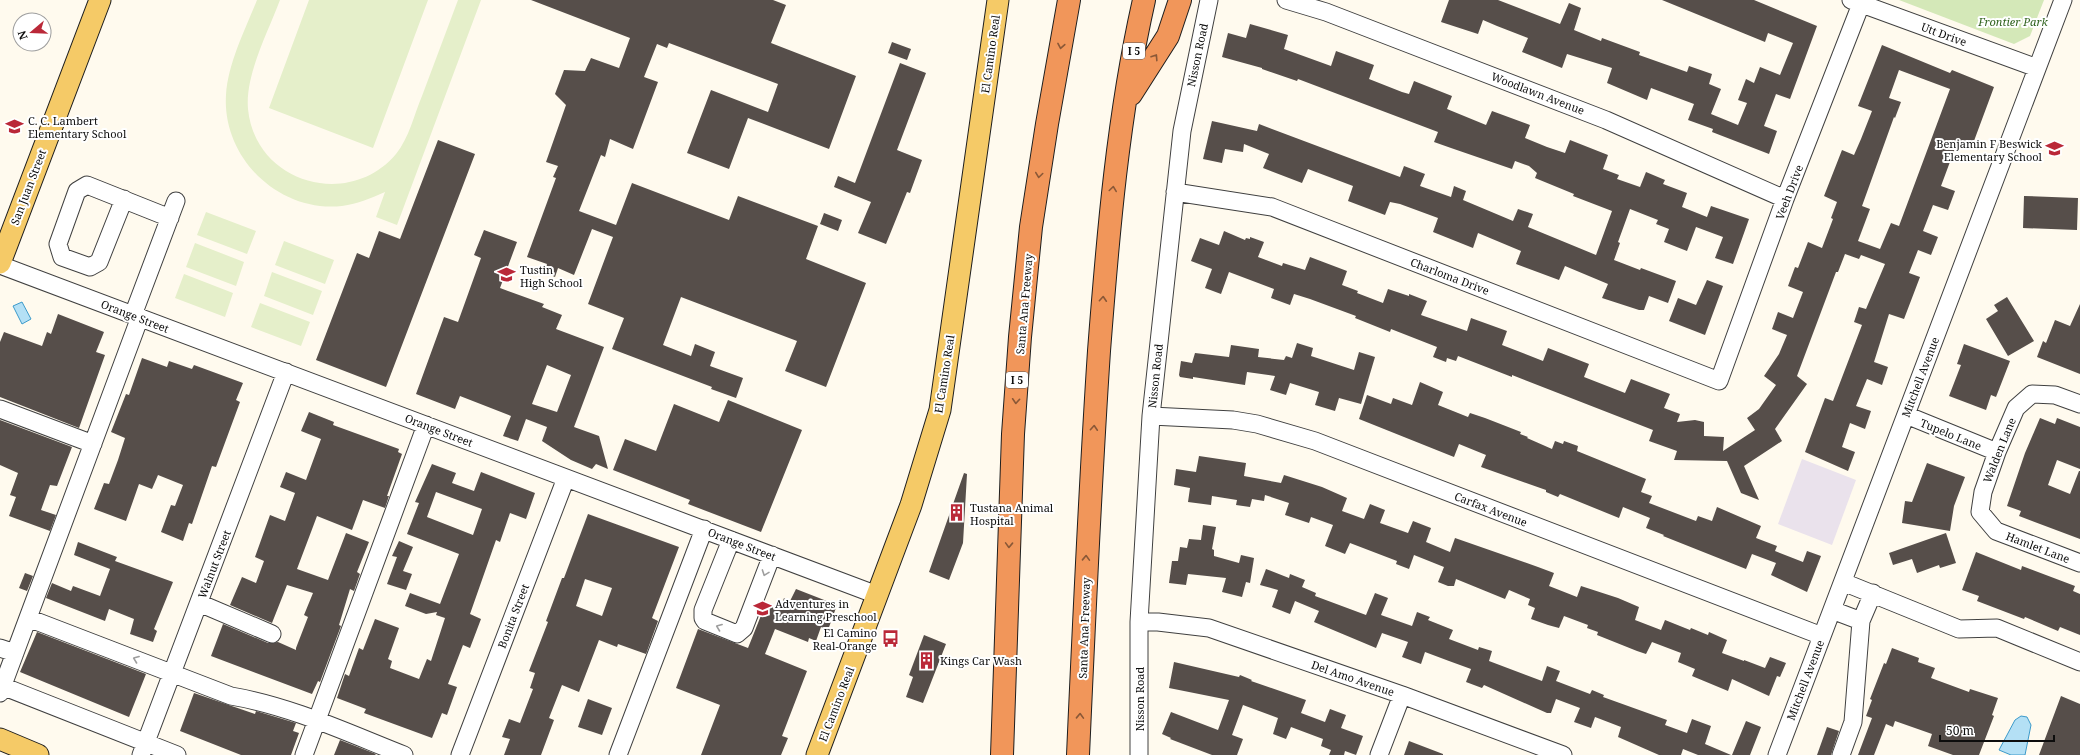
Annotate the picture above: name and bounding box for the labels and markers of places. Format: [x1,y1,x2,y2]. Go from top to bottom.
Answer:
place label: C. C. Lambert Elementary School [28,113,127,141]
school or university icon: C. C. Lambert Elementary School [5,116,25,136]
place label: Benjamin F Beswick Elementary School [1936,136,2043,164]
school or university icon: Benjamin F Beswick Elementary School [2045,139,2065,159]
place label: Tustin High School [520,262,583,290]
school or university icon: Tustin High School [497,265,517,285]
place label: Tustana Animal Hospital [970,500,1054,528]
building icon: Tustana Animal Hospital [947,503,967,523]
place label: Adventures in Learning Preschool [775,596,877,624]
school or university icon: Adventures in Learning Preschool [752,599,772,619]
place label: El Camino Real-Orange [813,625,877,653]
bus stop icon: El Camino Real-Orange [880,628,900,648]
building icon: Kings Car Wash [917,650,937,670]
place label: Kings Car Wash [940,653,1022,668]

